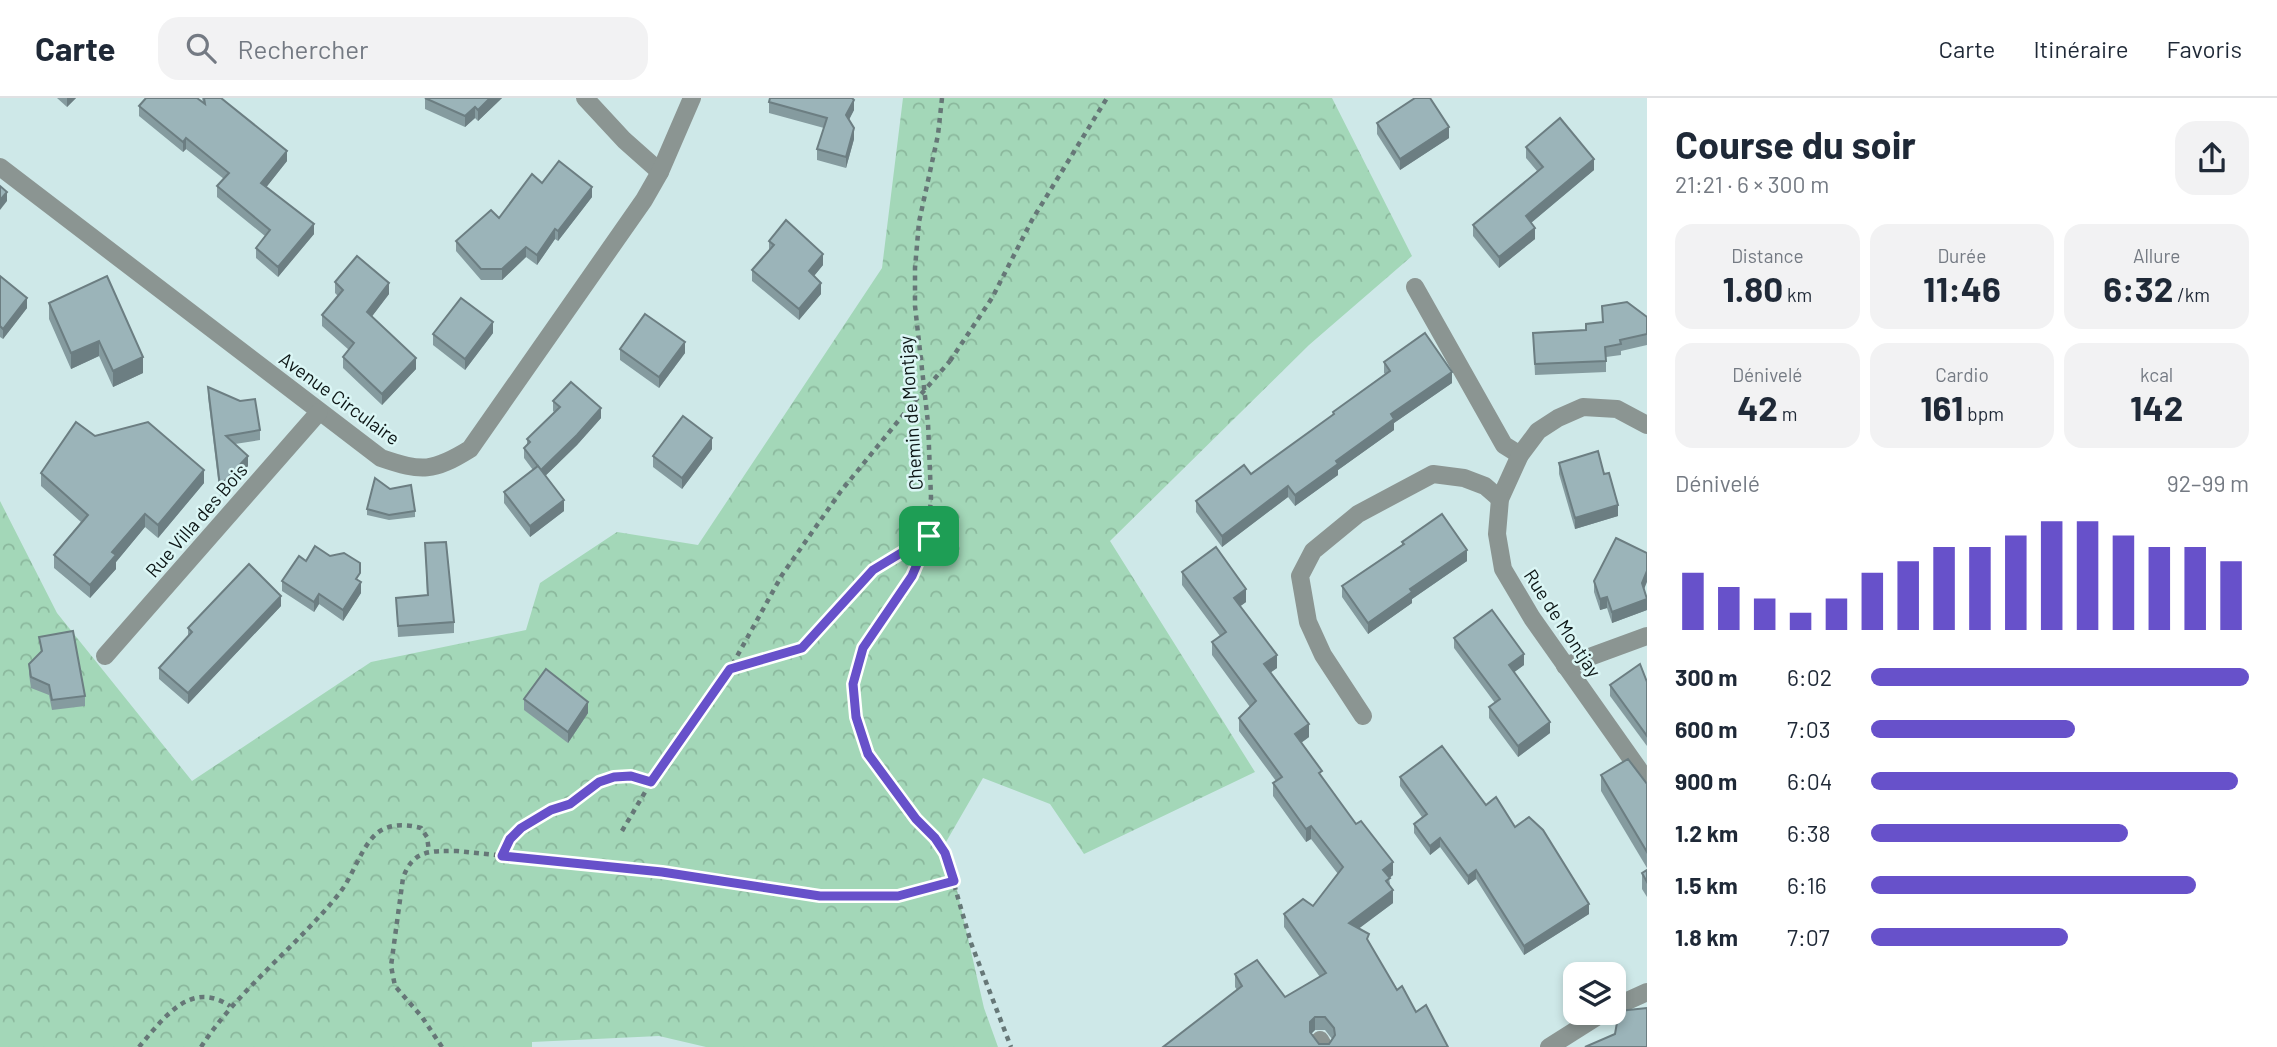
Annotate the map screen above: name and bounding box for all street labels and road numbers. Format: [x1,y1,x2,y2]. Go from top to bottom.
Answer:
street label: Chemin de Montjay [893,335,927,491]
street label: Avenue Circulaire [275,347,405,449]
street label: Rue Villa des Bois [140,458,252,582]
street label: Rue de Montjay [1520,565,1607,682]

